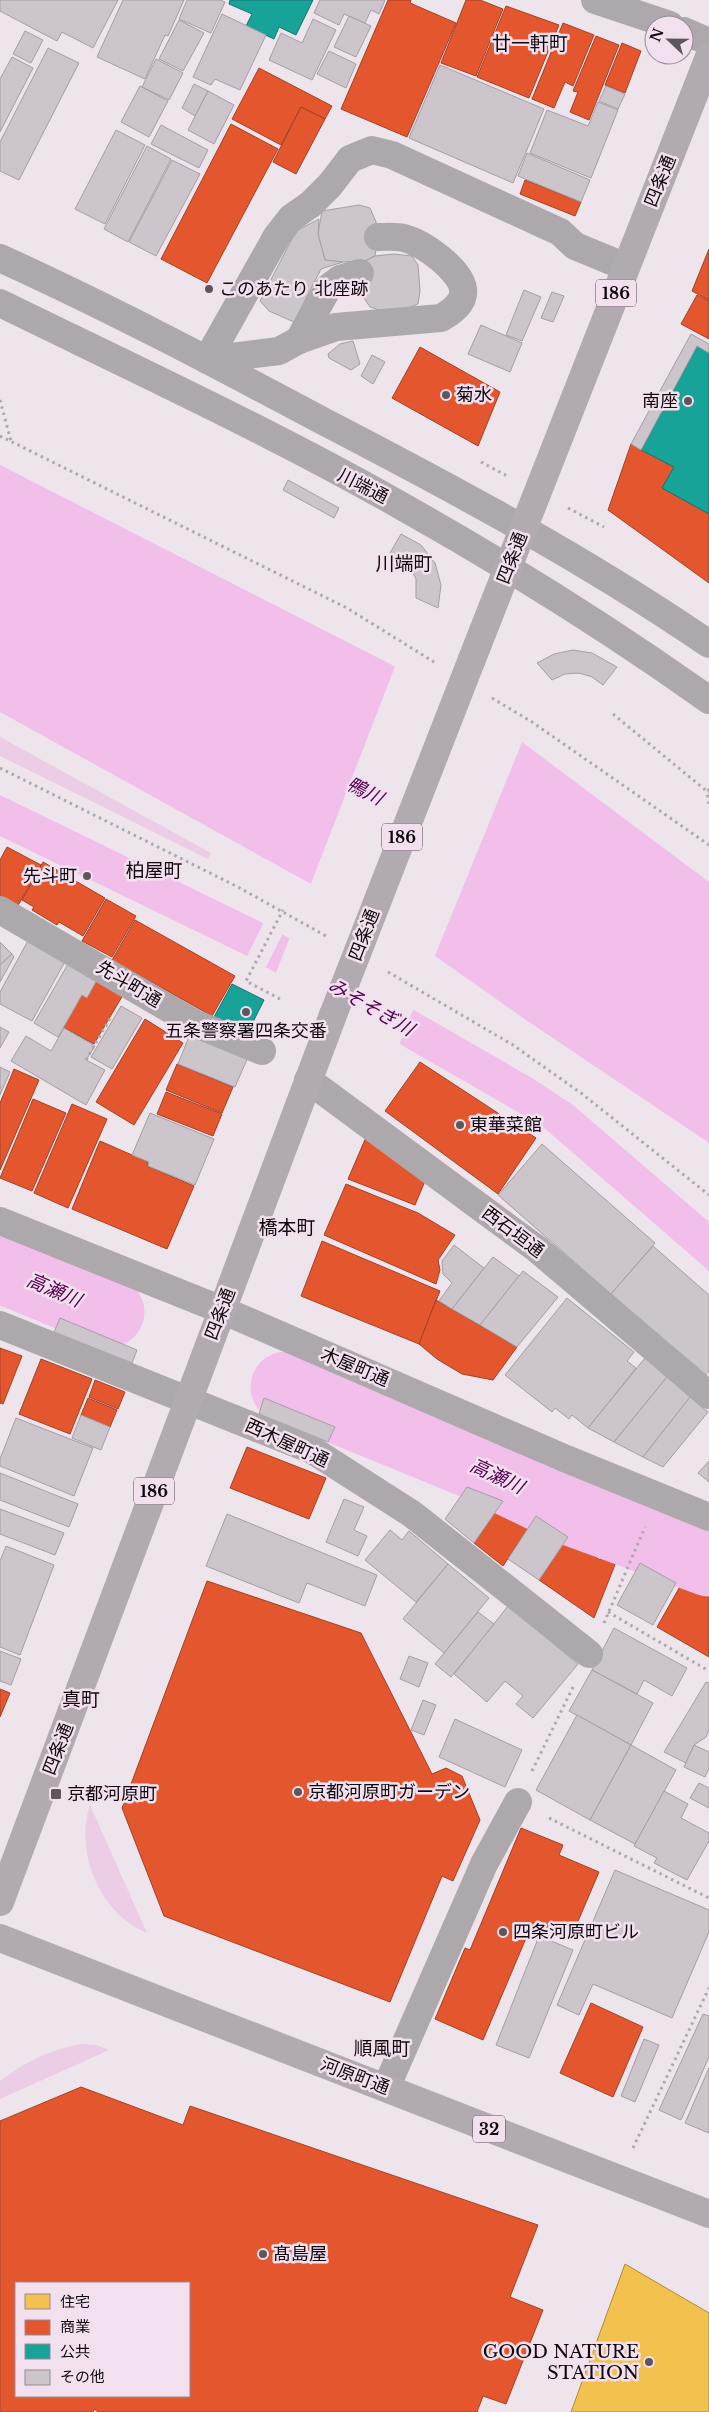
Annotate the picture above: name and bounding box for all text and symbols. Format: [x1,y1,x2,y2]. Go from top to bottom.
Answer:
north arrow [644,15,694,65]
text: N [646,26,668,45]
district label: 廿一軒町 [492,32,568,55]
street label: 四条通 [640,152,680,210]
place label: このあたり 北座跡 [219,278,368,300]
road number: 186 [596,280,636,306]
marker: このあたり 北座跡 [203,283,215,295]
place label: 菊水 [456,384,492,406]
marker: 菊水 [440,389,452,401]
place label: 南座 [642,390,678,412]
marker: 南座 [682,395,694,407]
street label: 川端通 [334,464,392,508]
street label: 四条通 [492,529,532,587]
district label: 川端町 [375,552,433,575]
water label: 鴨川 [343,772,389,811]
road number: 186 [382,824,422,850]
district label: 柏屋町 [125,859,183,882]
place label: 先斗町 [23,865,77,887]
marker: 先斗町 [81,870,93,882]
street label: 四条通 [344,906,384,964]
street label: 先斗町通 [92,956,166,1012]
water label: みそそぎ川 [324,973,420,1042]
marker: 五条警察署四条交番 [240,1006,252,1018]
place label: 五条警察署四条交番 [165,1020,327,1042]
place label: 東華菜館 [470,1114,542,1136]
marker: 東華菜館 [454,1119,466,1131]
street label: 西石垣通 [478,1202,548,1262]
district label: 橋本町 [258,1216,316,1239]
water label: 高瀬川 [23,1268,87,1313]
street label: 四条通 [200,1285,240,1343]
street label: 木屋町通 [318,1343,392,1391]
street label: 西木屋町通 [242,1414,332,1472]
water label: 高瀬川 [466,1454,529,1499]
road number: 186 [134,1478,174,1504]
district label: 真町 [62,1688,100,1711]
street label: 四条通 [38,1720,78,1778]
place label: 京都河原町ガーデン [308,1781,470,1803]
place label: 京都河原町 [67,1783,157,1805]
marker: 京都河原町ガーデン [292,1786,304,1798]
marker: 京都河原町 [49,1787,63,1801]
place label: 四条河原町ビル [513,1921,639,1943]
marker: 四条河原町ビル [497,1926,509,1938]
district label: 順風町 [353,2037,411,2060]
street label: 河原町通 [317,2053,393,2099]
road number: 32 [473,2116,505,2142]
place label: 髙島屋 [273,2243,327,2265]
marker: 髙島屋 [257,2248,269,2260]
legend [15,2282,190,2397]
text: 住宅 [60,2292,90,2311]
text: 商業 [60,2317,90,2336]
place label: GOOD NATURE STATION [483,2341,639,2384]
text: 公共 [60,2342,90,2361]
marker: GOOD NATURE STATION [643,2356,655,2368]
text: その他 [60,2367,105,2386]

